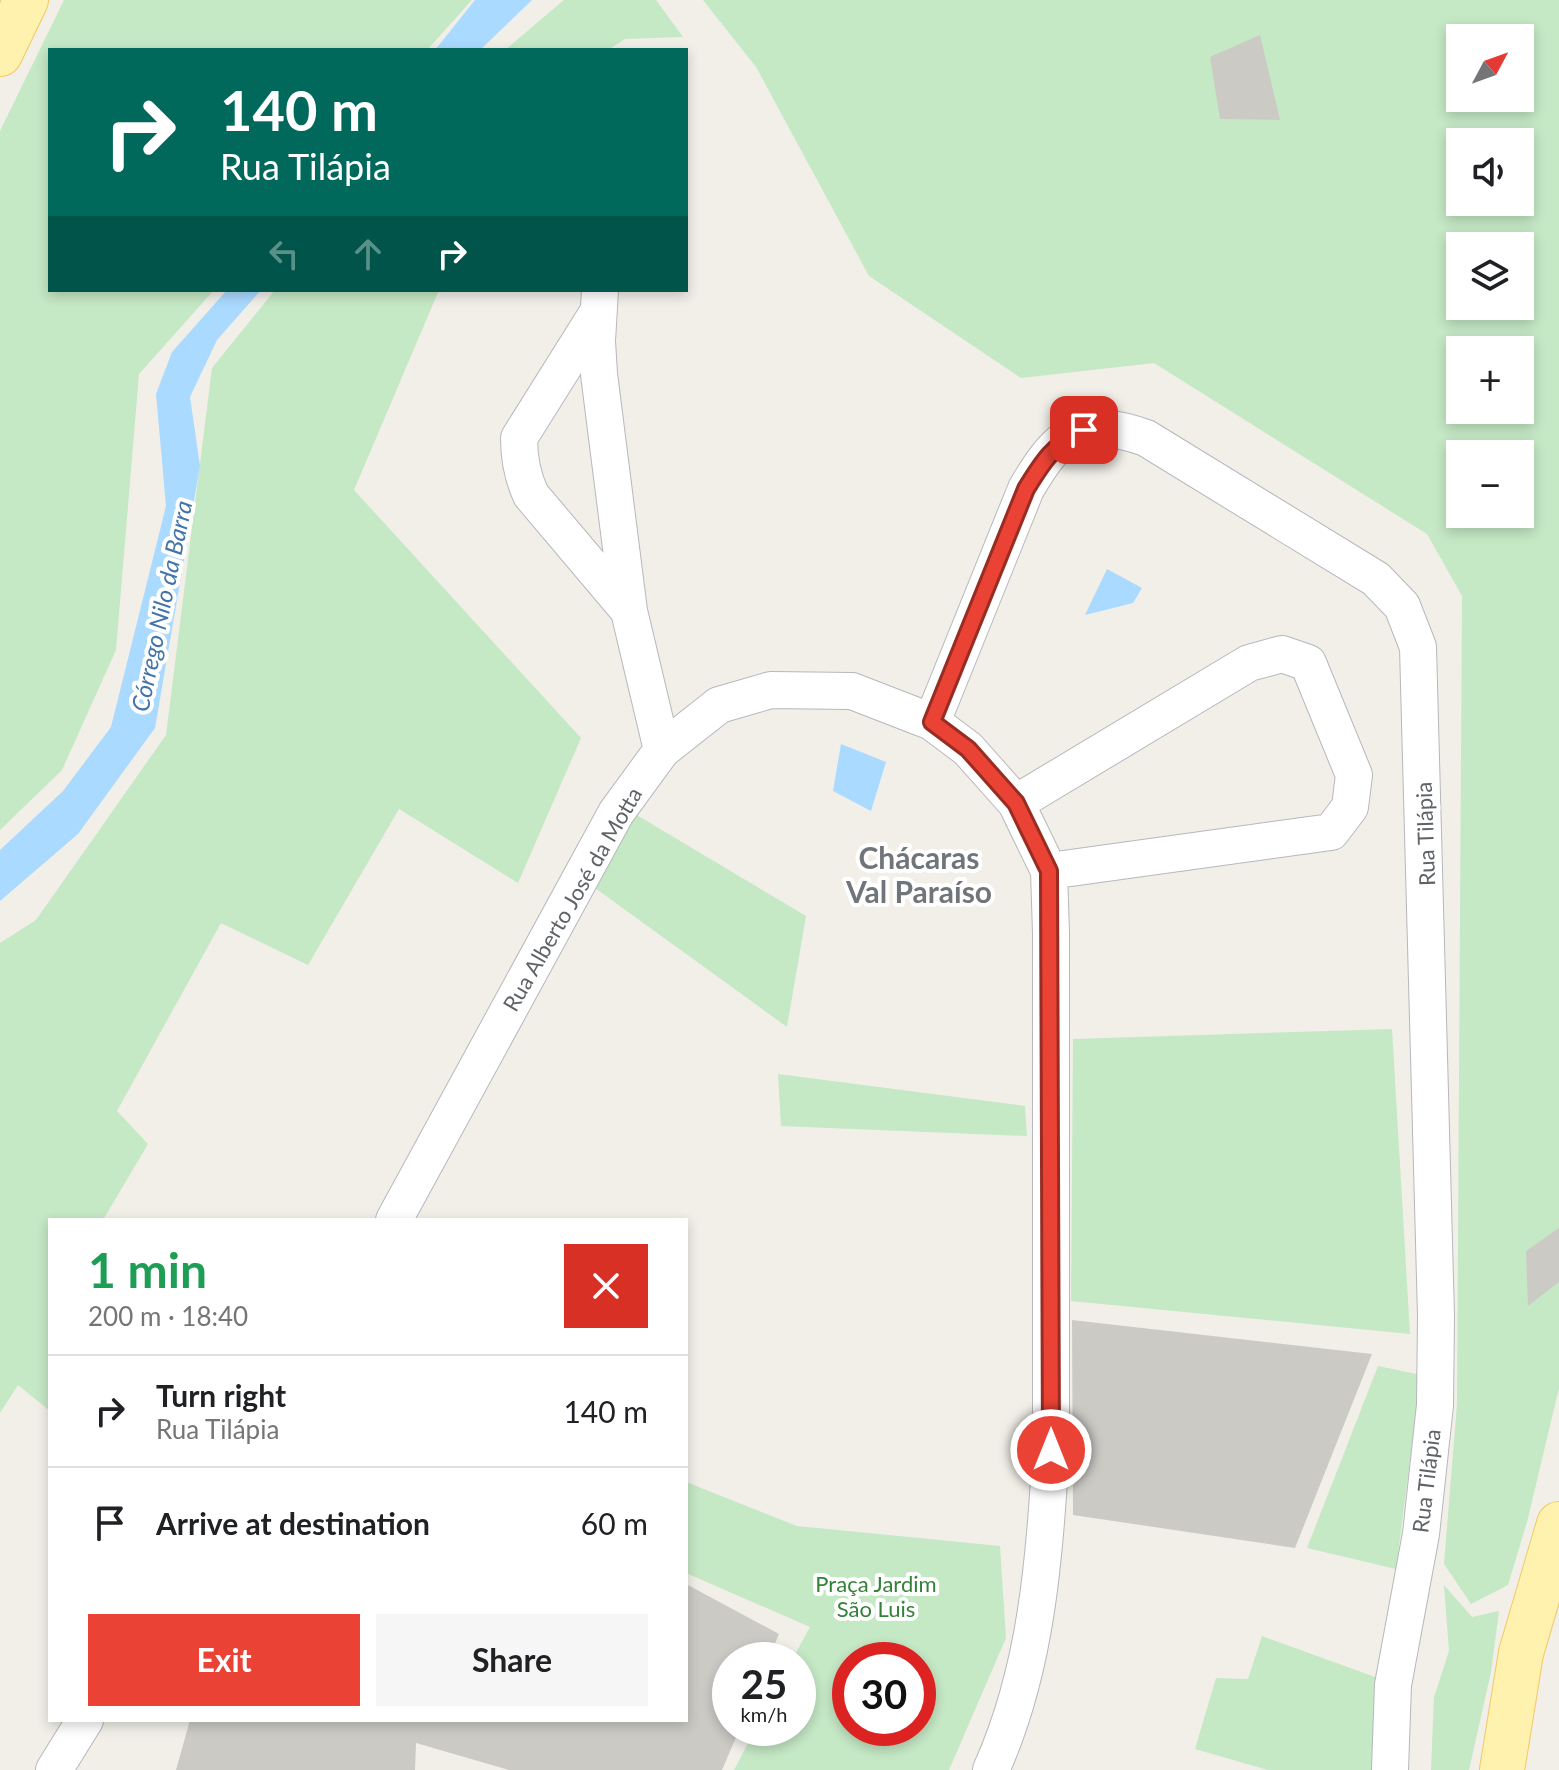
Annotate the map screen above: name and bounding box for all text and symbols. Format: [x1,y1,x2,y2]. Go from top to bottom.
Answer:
north arrow [1446,24,1534,112]
map controls [1446,24,1534,528]
text: 140 m [220,76,378,143]
icon: right [88,80,192,184]
button: sound [1446,128,1534,216]
text: Rua Tilápia [220,144,391,188]
icon: left [262,232,306,276]
icon: ahead [346,232,390,276]
icon: right [430,232,474,276]
button: layers [1446,232,1534,320]
button: + [1446,336,1534,424]
pin [1050,396,1118,464]
icon: arrive [1062,408,1106,452]
button: − [1446,440,1534,528]
water label: Córrego Nilo da Barra [124,498,198,714]
street label: Rua Tilápia [1410,781,1440,887]
street label: Rua Alberto José da Motta [497,782,647,1016]
district label: Chácaras Val Paraíso [845,839,992,909]
text: 1 min [88,1241,207,1298]
button: close [564,1244,648,1328]
text: 200 m · 18:40 [88,1300,248,1332]
text: Turn right [156,1377,286,1413]
icon: right [88,1389,132,1433]
text: 140 m [563,1393,648,1429]
position arrow [1009,1408,1093,1492]
text: Rua Tilápia [156,1413,279,1445]
street label: Rua Tilápia [1406,1428,1446,1534]
icon: arrive [88,1501,132,1545]
text: Arrive at destination [156,1505,430,1541]
text: 60 m [581,1505,648,1541]
park label: Praça Jardim São Luis [815,1570,937,1622]
button: Exit [88,1614,360,1706]
button: Share [376,1614,648,1706]
speed limit sign: 30 [832,1642,936,1746]
text: 25 [741,1660,787,1708]
text: km/h [741,1702,787,1726]

